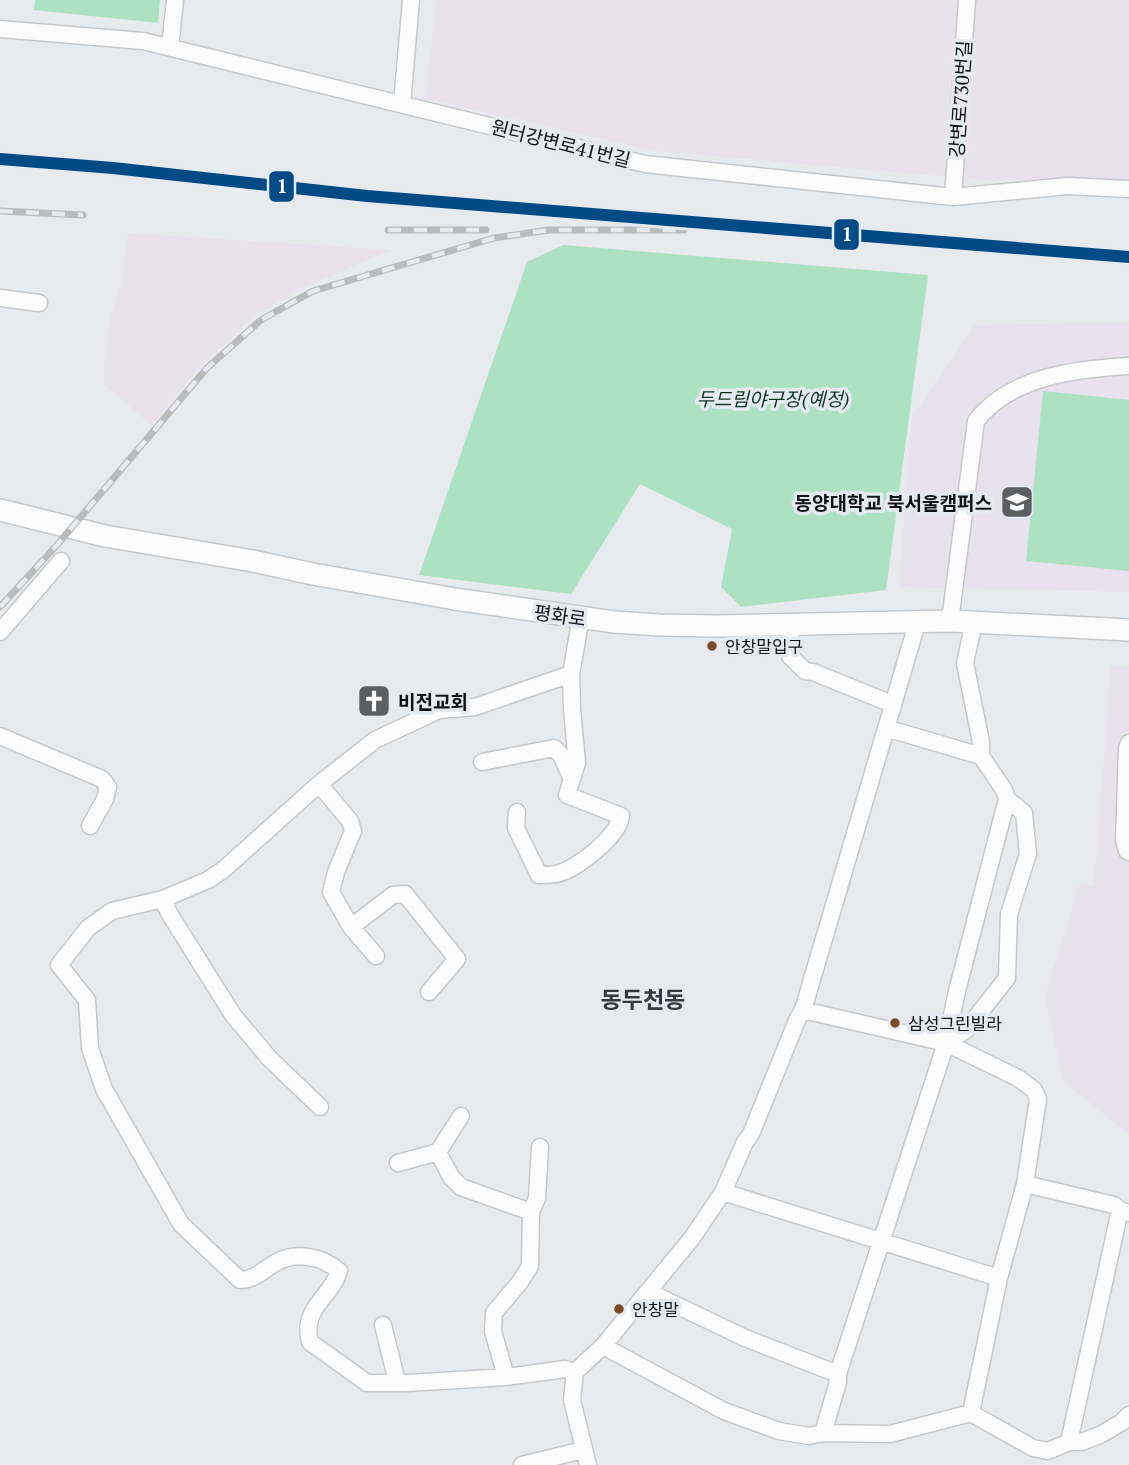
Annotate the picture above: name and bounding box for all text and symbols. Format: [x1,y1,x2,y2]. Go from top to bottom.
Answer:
street label: 강변로730번길 [943,39,977,159]
street label: 원터강변로41번길 [489,114,633,172]
line badge: 1 [268,170,295,203]
text: 1 [277,173,287,198]
line badge: 1 [833,218,860,251]
text: 1 [842,221,852,246]
park label: 두드림야구장(예정) [697,386,849,411]
school or university icon: 동양대학교 북서울캠퍼스 [998,483,1036,521]
place label: 동양대학교 북서울캠퍼스 [795,490,992,515]
street label: 평화로 [532,599,588,631]
place label: 안창말입구 [725,635,803,658]
marker: 안창말입구 [705,639,719,653]
church icon: 비전교회 [355,682,393,720]
place label: 비전교회 [398,689,468,714]
district label: 동두천동 [601,984,685,1015]
place label: 삼성그린빌라 [908,1012,1002,1035]
marker: 삼성그린빌라 [888,1016,902,1030]
place label: 안창말 [632,1298,679,1321]
marker: 안창말 [612,1302,626,1316]

